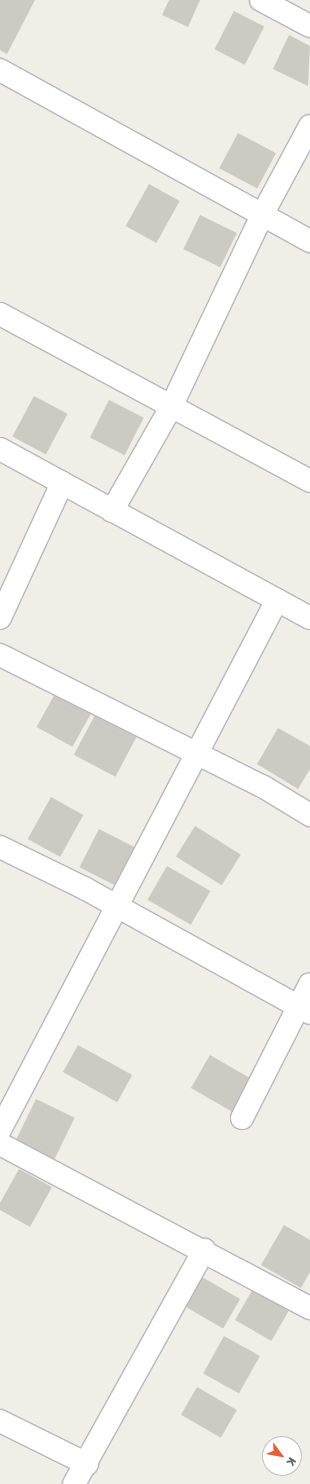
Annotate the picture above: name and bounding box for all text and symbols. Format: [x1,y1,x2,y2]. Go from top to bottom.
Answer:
north arrow [262,1436,302,1476]
text: K [283,1454,300,1469]

